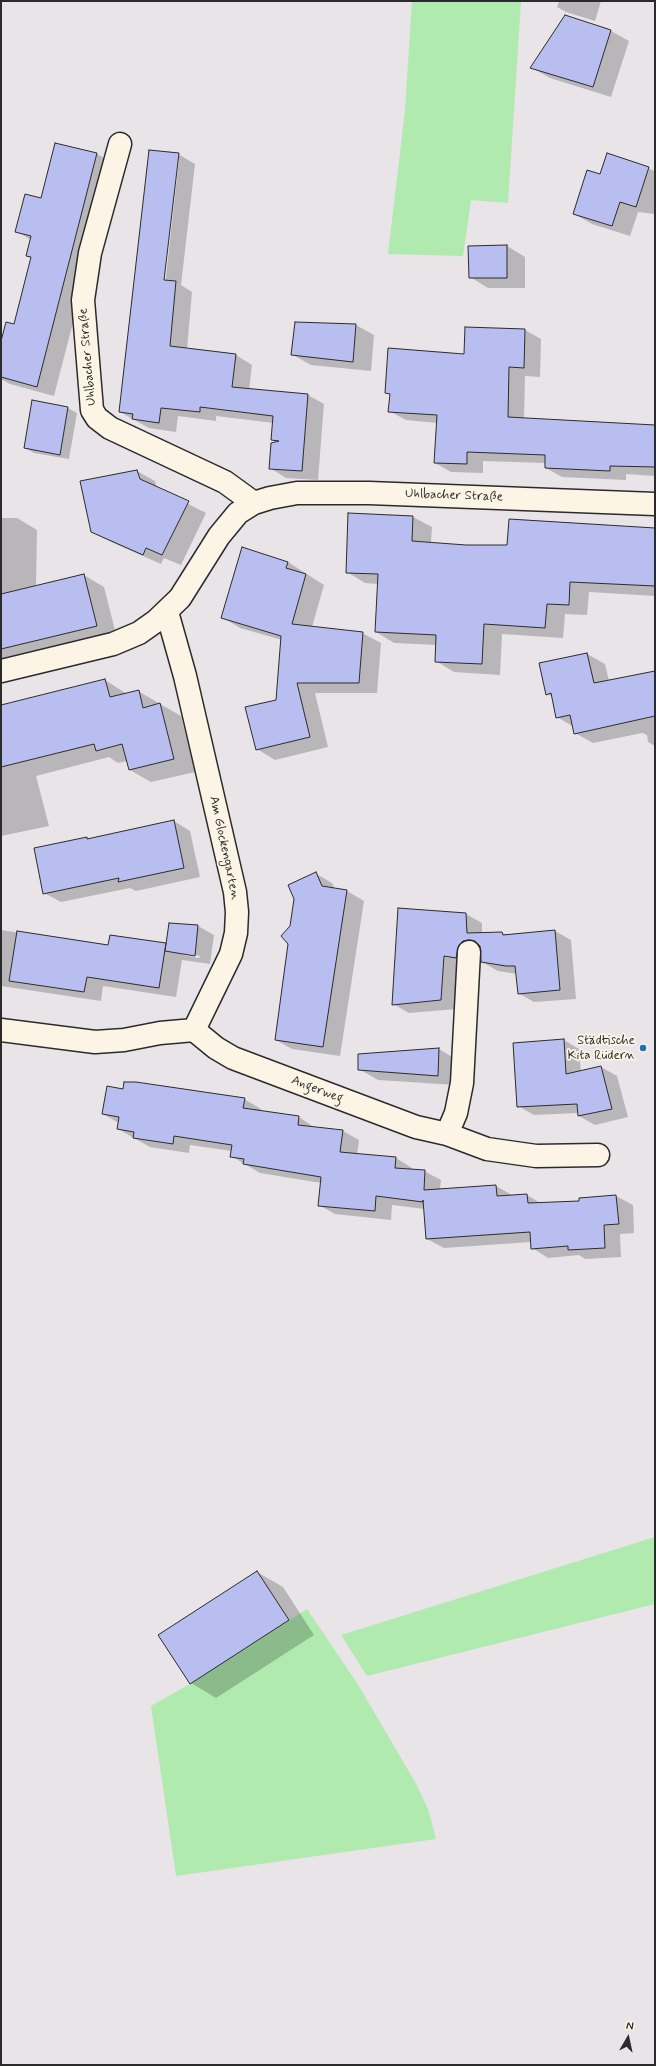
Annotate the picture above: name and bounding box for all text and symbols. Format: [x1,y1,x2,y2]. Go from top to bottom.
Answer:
street label: Uhlbacher Straße [76,308,100,406]
street label: Uhlbacher Straße [405,486,503,506]
street label: Am Glockengarten [205,795,243,901]
place label: Städtische Kita Rüdern [567,1033,635,1064]
marker: Städtische Kita Rüdern [638,1043,648,1053]
street label: Angerweg [289,1073,345,1107]
north arrow [608,2018,648,2058]
text: N [625,2019,635,2034]

